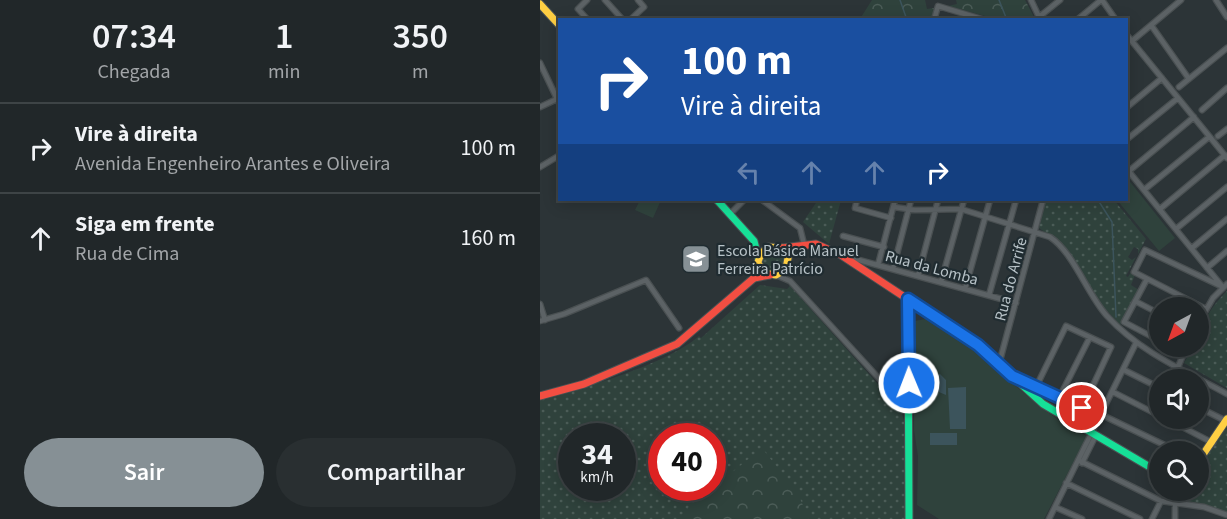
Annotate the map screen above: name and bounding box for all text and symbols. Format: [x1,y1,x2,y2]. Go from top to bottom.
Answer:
text: 07:34 [92,11,176,62]
text: 1 [275,11,293,62]
text: 350 [392,11,448,62]
text: 100 m [681,31,792,91]
icon: right [582,42,660,120]
text: Chegada [97,58,170,86]
text: min [268,58,300,86]
text: m [412,58,428,86]
text: Vire à direita [681,87,821,126]
text: Vire à direita [75,118,198,150]
icon: right [24,132,57,165]
text: 100 m [461,132,516,164]
text: Avenida Engenheiro Arantes e Oliveira [75,150,390,178]
icon: left [732,156,765,189]
icon: ahead [795,156,828,189]
icon: ahead [858,156,891,189]
icon: right [921,156,954,189]
text: Siga em frente [75,208,215,240]
icon: ahead [24,222,57,255]
text: 160 m [461,222,516,254]
street label: Rua do Arrife [989,235,1033,324]
text: Rua de Cima [75,240,179,268]
place label: Escola Básica Manuel Ferreira Patrício [717,240,859,280]
school or university icon: Escola Básica Manuel Ferreira Patrício [680,243,712,275]
street label: Rua da Lomba [883,245,981,291]
north arrow [1149,297,1209,357]
map controls [1149,297,1209,501]
position arrow [877,351,941,415]
button: sound [1149,369,1209,429]
pin [1056,382,1107,433]
icon: arrive [1065,391,1098,424]
speed limit sign: 40 [648,423,726,501]
text: 34 [581,433,613,476]
button: Sair [24,438,264,507]
button: Compartilhar [276,438,516,507]
button: search [1149,441,1209,501]
text: km/h [580,467,614,488]

